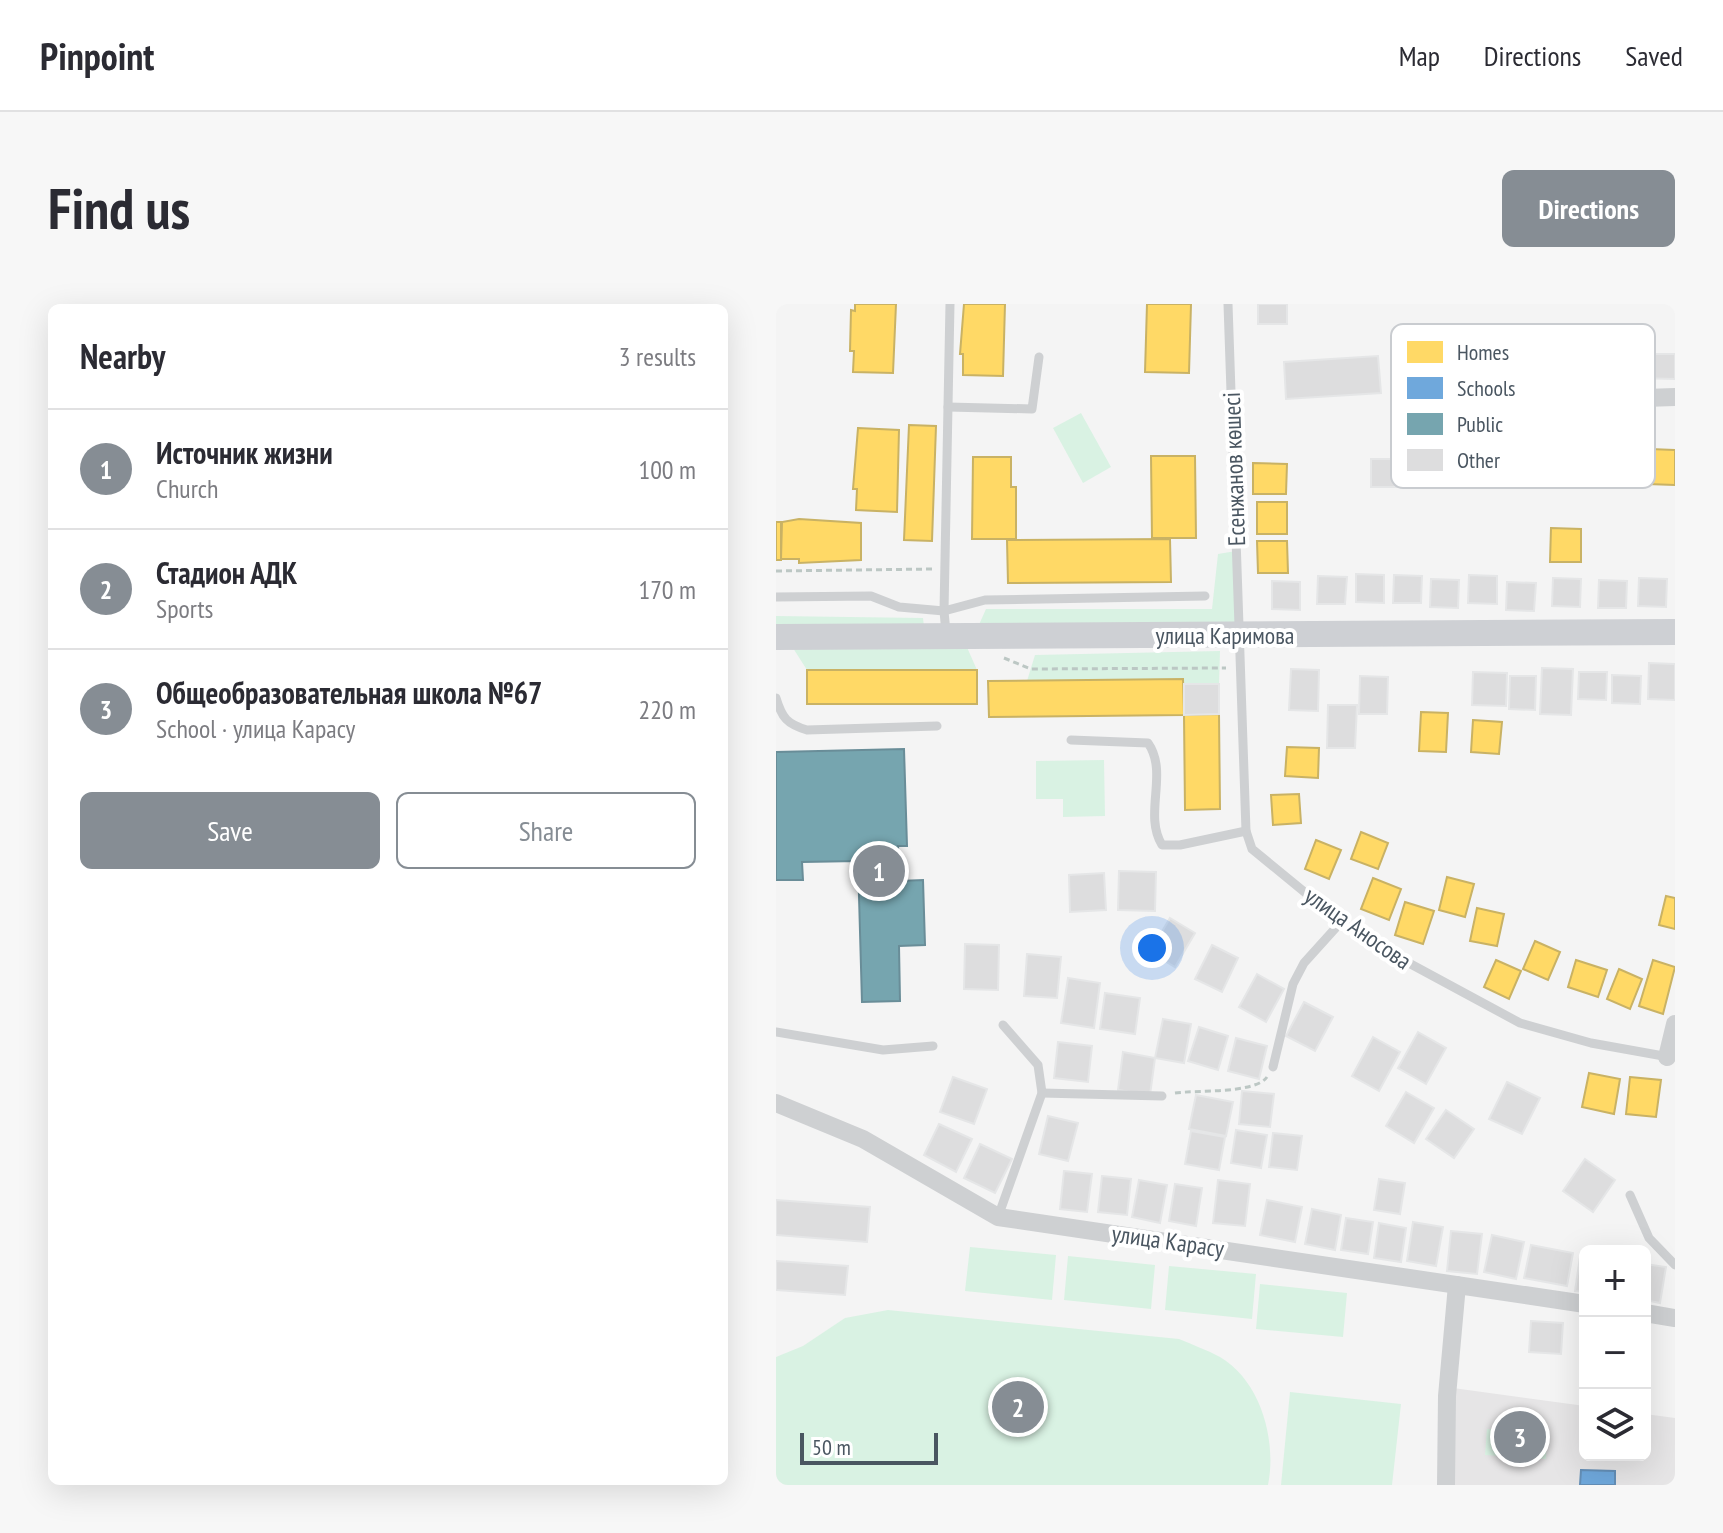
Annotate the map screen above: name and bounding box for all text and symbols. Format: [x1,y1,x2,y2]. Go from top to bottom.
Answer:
text: Pinpoint [40,31,154,80]
text: Map [1399,37,1440,74]
text: Directions [1484,37,1581,74]
text: Saved [1625,37,1683,74]
button: Directions [1502,170,1675,247]
text: Find us [48,172,190,244]
legend [1391,324,1655,488]
text: Nearby [80,334,165,378]
text: Homes [1457,338,1509,366]
text: 3 results [619,340,696,373]
text: Schools [1457,374,1516,402]
street label: Есенжанов көшесі [1216,392,1252,546]
text: Public [1457,410,1503,438]
text: Источник жизни [156,433,333,472]
text: Other [1457,446,1500,474]
text: 1 [100,453,112,486]
text: 100 m [638,453,696,486]
text: Church [156,472,218,505]
text: Стадион АДК [156,553,297,592]
text: 2 [100,573,112,606]
text: 170 m [638,573,696,606]
text: Sports [156,592,213,625]
street label: улица Каримова [1156,620,1294,651]
text: Общеобразовательная школа №67 [156,673,542,712]
text: 3 [100,693,112,726]
text: 220 m [638,693,696,726]
text: School · улица Карасу [156,712,355,745]
button: Save [80,792,380,869]
button: Share [396,792,696,869]
pin: 1 [853,841,905,901]
street label: улица Аносова [1298,880,1418,976]
your location [1132,928,1172,968]
street label: улица Карасу [1110,1218,1226,1264]
map controls [1579,1245,1651,1461]
button: + [1579,1245,1651,1317]
button: − [1579,1317,1651,1389]
pin: 2 [992,1377,1044,1437]
button: layers [1579,1389,1651,1461]
pin: 3 [1494,1407,1546,1467]
scale bar [800,1429,938,1465]
text: 50 m [812,1433,851,1461]

